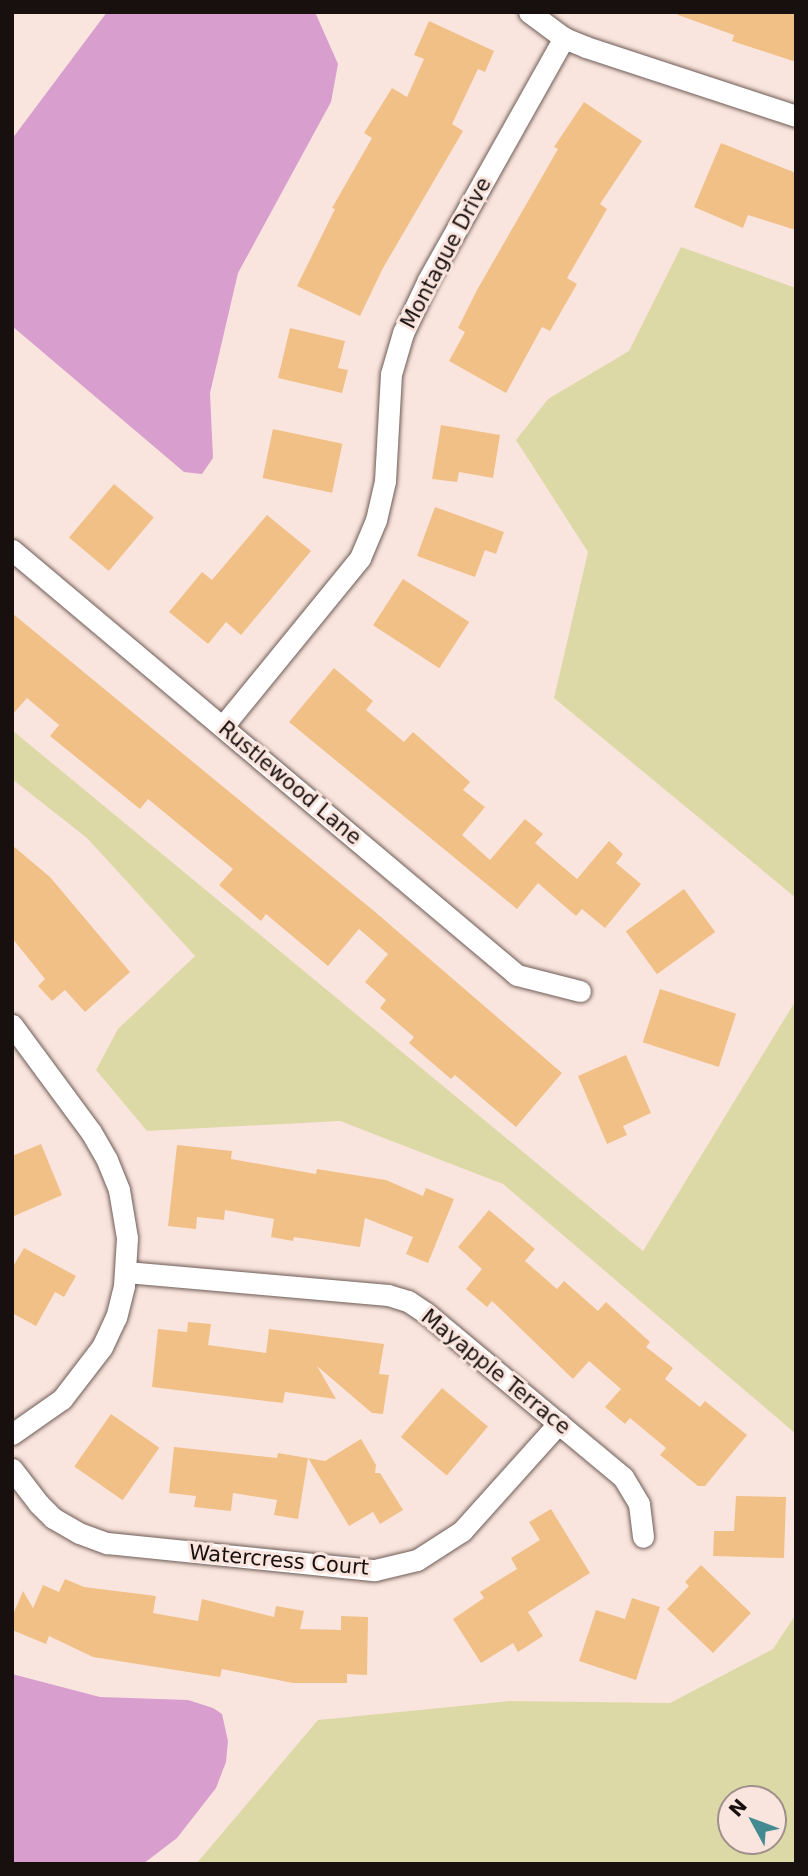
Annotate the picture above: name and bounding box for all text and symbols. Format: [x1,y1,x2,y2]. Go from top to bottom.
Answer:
street label: Montague Drive [396,173,496,333]
street label: Rustlewood Lane [214,716,366,850]
street label: Mayapple Terrace [416,1304,576,1440]
street label: Watercress Court [188,1540,370,1580]
north arrow [717,1785,787,1855]
text: N [724,1794,751,1821]

